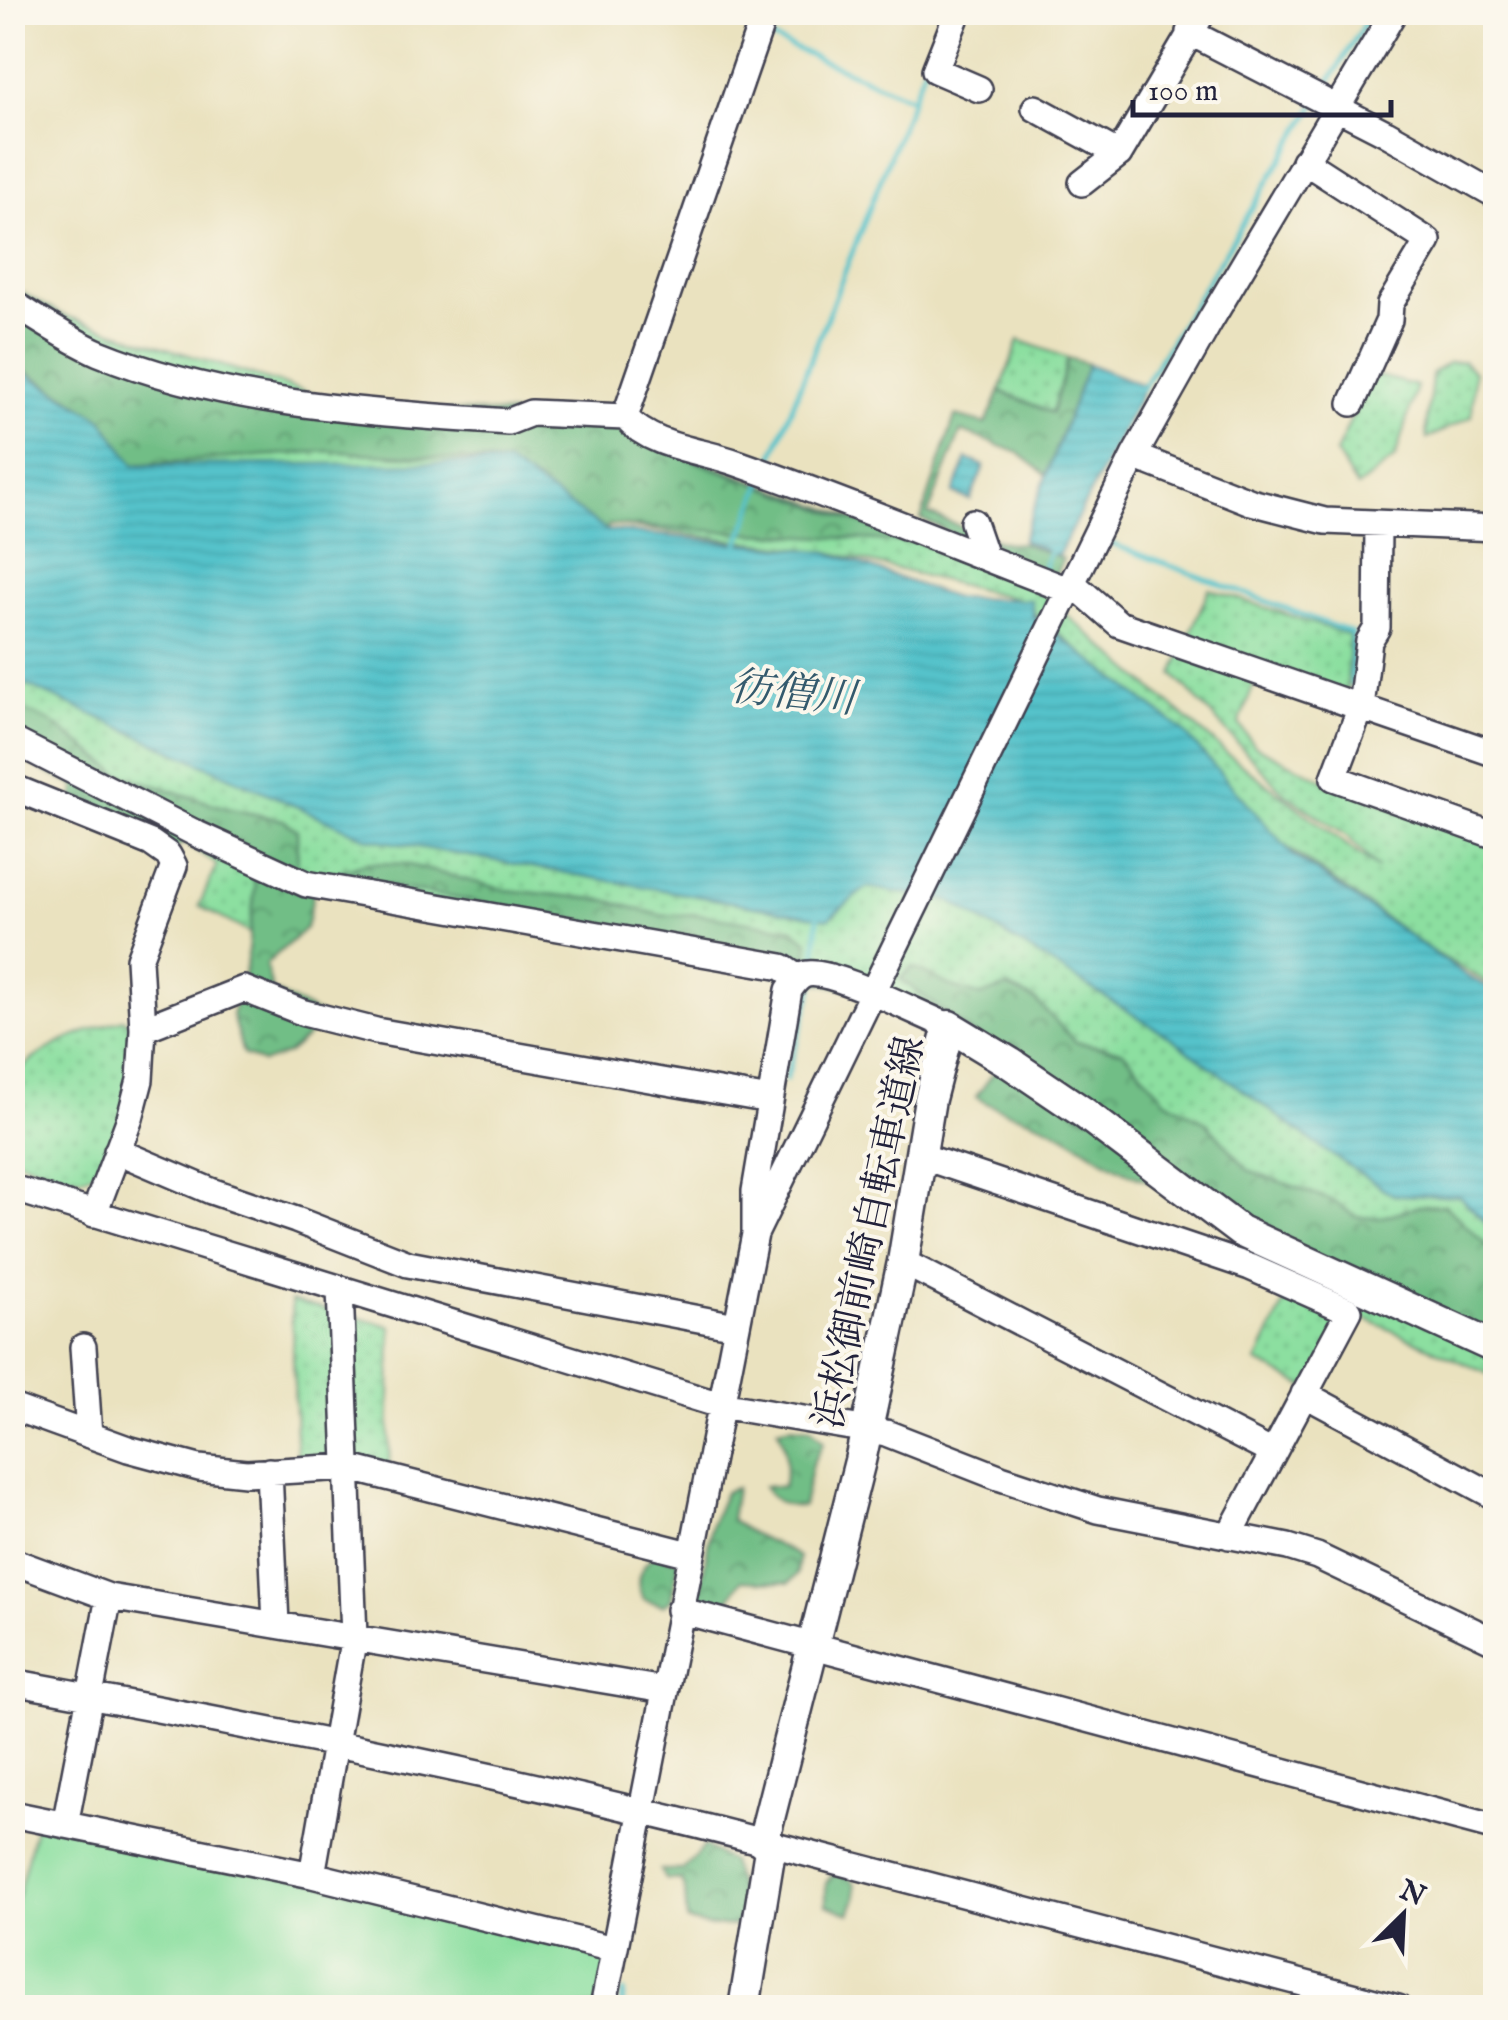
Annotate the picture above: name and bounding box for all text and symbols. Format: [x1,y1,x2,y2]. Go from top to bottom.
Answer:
scale bar [1133,55,1390,117]
text: 100 m [1148,73,1218,111]
water label: 彷僧川 [727,662,862,728]
street label: 浜松御前崎自転車道線 [805,1032,938,1434]
north arrow [1353,1865,1453,1965]
text: N [1393,1873,1430,1915]

